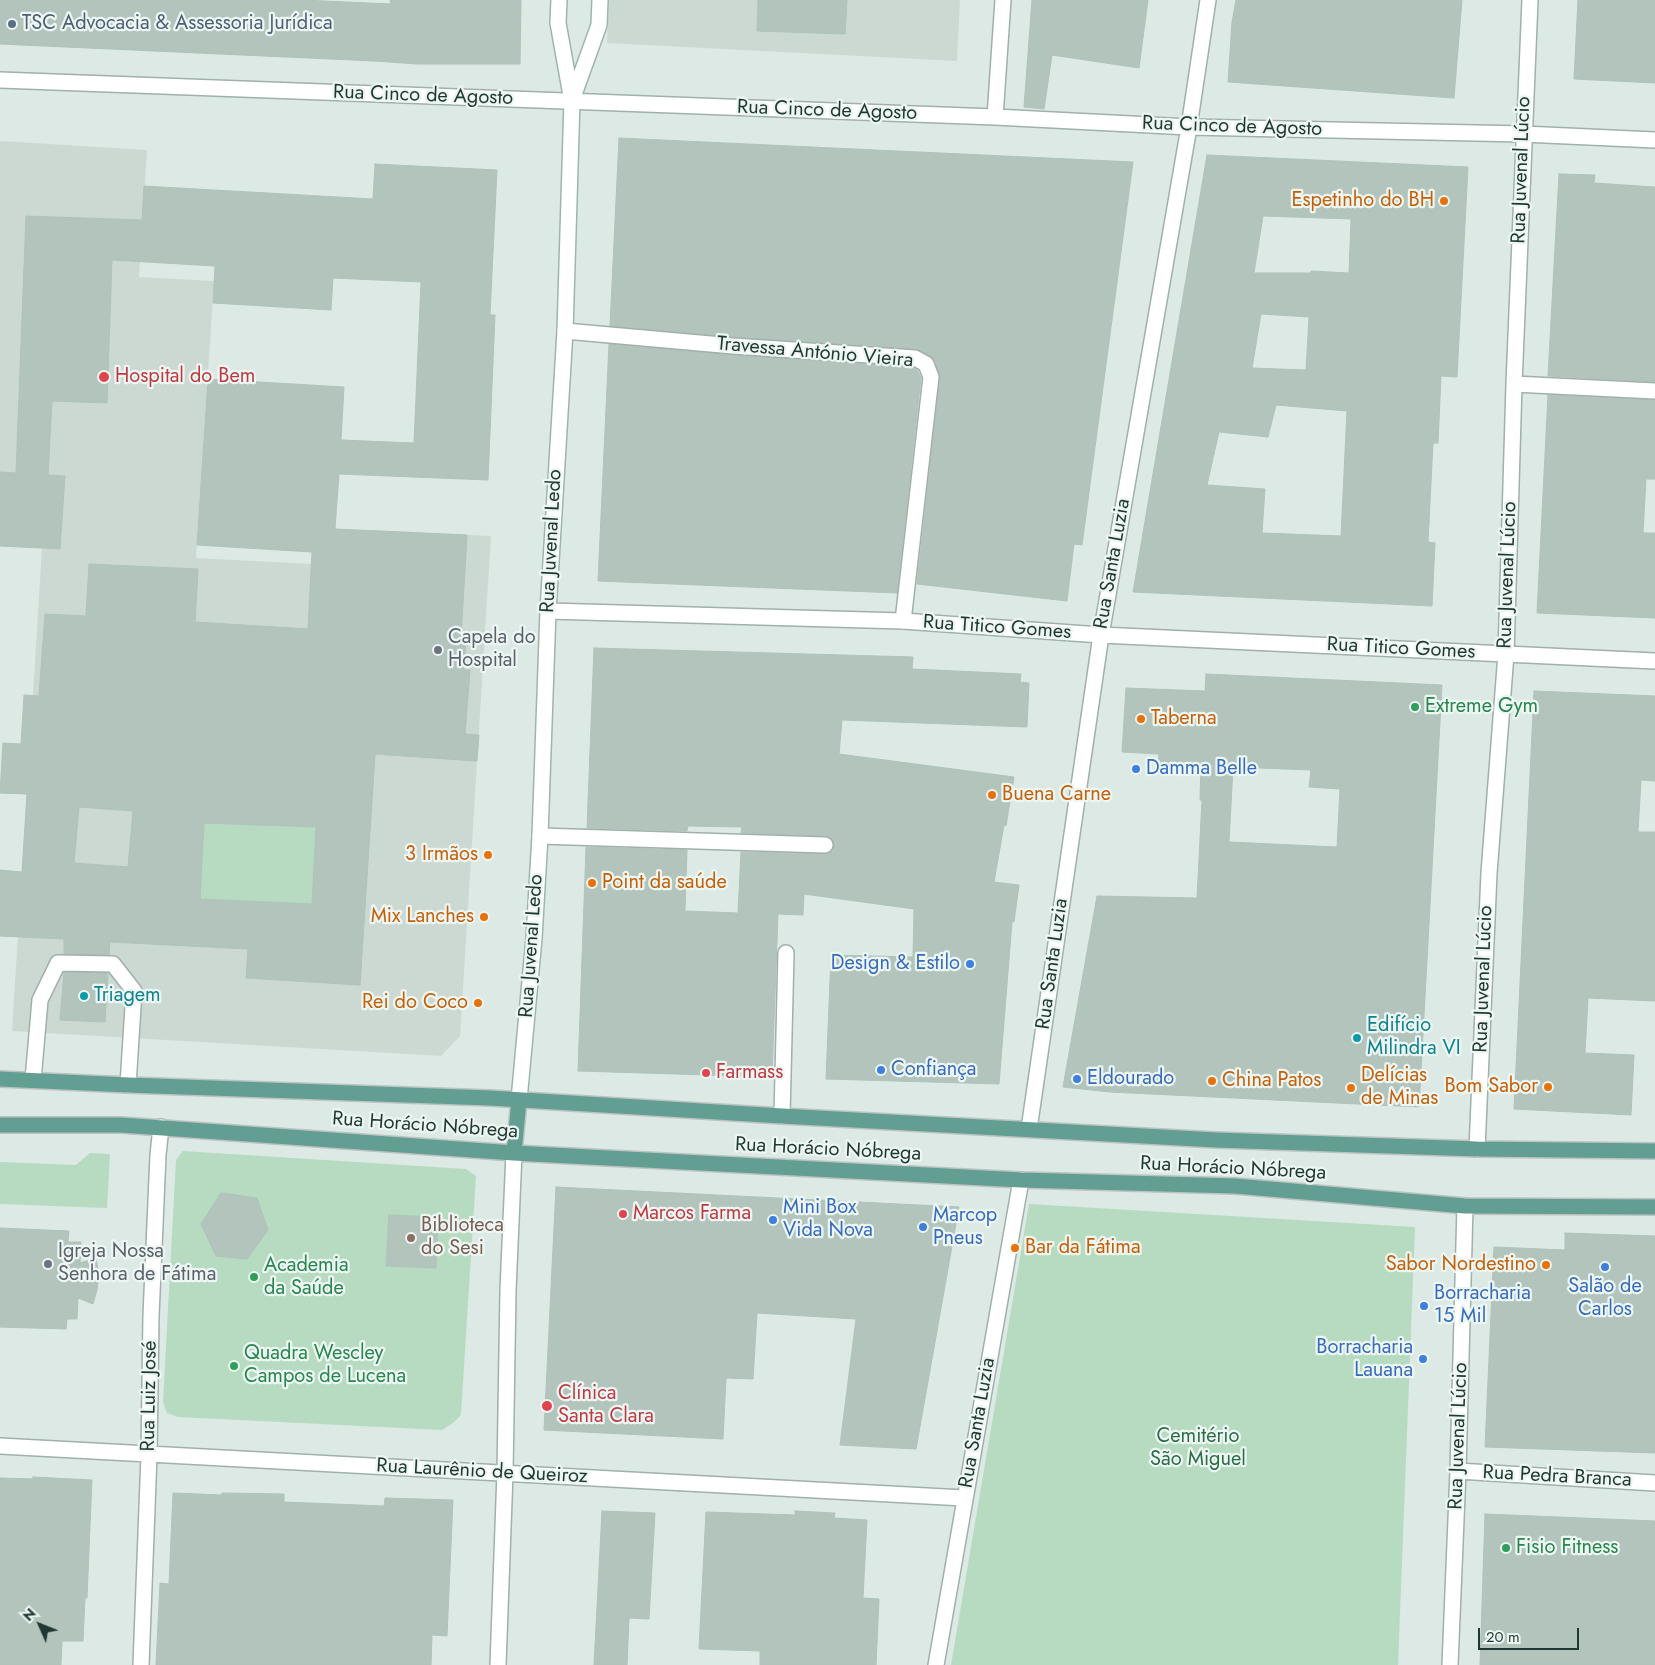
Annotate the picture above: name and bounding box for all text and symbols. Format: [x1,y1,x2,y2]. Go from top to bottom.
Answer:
place label: TSC Advocacia & Assessoria Jurídica [22,12,333,36]
marker: TSC Advocacia & Assessoria Jurídica [6,18,18,30]
street label: Rua Cinco de Agosto [333,81,513,111]
street label: Rua Cinco de Agosto [737,96,917,126]
street label: Rua Juvenal Lúcio [1507,96,1537,244]
street label: Rua Cinco de Agosto [1142,112,1322,142]
place label: Espetinho do BH [1292,189,1434,213]
marker: Espetinho do BH [1438,195,1450,207]
street label: Travessa António Vieira [716,332,914,374]
place label: Hospital do Bem [115,365,255,389]
marker: Hospital do Bem [97,370,111,384]
street label: Rua Juvenal Ledo [536,469,568,613]
street label: Rua Santa Luzia [1090,497,1136,631]
street label: Rua Juvenal Lúcio [1493,501,1523,649]
street label: Rua Titico Gomes [922,611,1072,645]
place label: Capela do Hospital [448,626,536,673]
street label: Rua Titico Gomes [1326,633,1476,665]
marker: Capela do Hospital [432,644,444,656]
place label: Extreme Gym [1425,695,1538,719]
marker: Extreme Gym [1409,701,1421,713]
place label: Taberna [1151,707,1217,731]
marker: Taberna [1135,713,1147,725]
place label: Damma Belle [1146,757,1257,781]
marker: Damma Belle [1130,763,1142,775]
place label: Buena Carne [1002,783,1111,807]
marker: Buena Carne [986,789,998,801]
place label: 3 Irmãos [405,843,478,867]
marker: 3 Irmãos [482,849,494,861]
place label: Point da saúde [602,871,727,895]
street label: Rua Juvenal Ledo [515,873,549,1019]
marker: Point da saúde [586,877,598,889]
street label: Rua Santa Luzia [1032,897,1074,1031]
place label: Mix Lanches [371,905,474,929]
street label: Rua Juvenal Lúcio [1469,905,1499,1053]
marker: Mix Lanches [478,911,490,923]
place label: Design & Estilo [831,952,960,976]
marker: Design & Estilo [964,958,976,970]
place label: Triagem [94,984,161,1008]
marker: Triagem [78,990,90,1002]
place label: Rei do Coco [362,991,468,1015]
marker: Rei do Coco [472,997,484,1009]
place label: Edifício Milindra VI [1367,1014,1461,1061]
marker: Edifício Milindra VI [1351,1032,1363,1044]
place label: Confiança [891,1058,976,1082]
place label: Farmass [716,1061,783,1085]
marker: Confiança [875,1064,887,1076]
place label: Delícias de Minas [1361,1064,1438,1111]
marker: Farmass [700,1067,712,1079]
place label: Eldourado [1087,1067,1174,1091]
place label: China Patos [1222,1069,1321,1093]
marker: Eldourado [1071,1073,1083,1085]
marker: China Patos [1206,1075,1218,1087]
place label: Bom Sabor [1445,1075,1538,1099]
marker: Bom Sabor [1542,1081,1554,1093]
marker: Delícias de Minas [1345,1082,1357,1094]
street label: Rua Horácio Nóbrega [331,1108,519,1144]
street label: Rua Horácio Nóbrega [734,1133,922,1167]
street label: Rua Horácio Nóbrega [1139,1152,1327,1186]
place label: Mini Box Vida Nova [783,1196,873,1243]
place label: Marcos Farma [633,1202,751,1226]
place label: Marcop Pneus [933,1204,997,1251]
marker: Marcos Farma [617,1208,629,1220]
place label: Biblioteca do Sesi [421,1214,504,1261]
marker: Mini Box Vida Nova [767,1214,779,1226]
marker: Marcop Pneus [917,1221,929,1233]
marker: Biblioteca do Sesi [405,1232,417,1244]
place label: Bar da Fátima [1025,1236,1141,1260]
place label: Igreja Nossa Senhora de Fátima [58,1240,216,1287]
marker: Bar da Fátima [1009,1242,1021,1254]
place label: Sabor Nordestino [1386,1253,1536,1277]
place label: Academia da Saúde [264,1254,348,1301]
marker: Igreja Nossa Senhora de Fátima [42,1258,54,1270]
marker: Sabor Nordestino [1540,1259,1552,1271]
marker: Salão de Carlos [1599,1261,1611,1273]
marker: Academia da Saúde [248,1271,260,1283]
place label: Salão de Carlos [1568,1275,1642,1322]
place label: Borracharia 15 Mil [1434,1282,1531,1329]
marker: Borracharia 15 Mil [1418,1300,1430,1312]
place label: Borracharia Lauana [1316,1336,1413,1383]
street label: Rua Luiz José [137,1340,163,1452]
place label: Quadra Wescley Campos de Lucena [244,1342,406,1389]
marker: Borracharia Lauana [1417,1353,1429,1365]
street label: Rua Santa Luzia [955,1356,1001,1490]
marker: Quadra Wescley Campos de Lucena [228,1360,240,1372]
street label: Rua Juvenal Lúcio [1444,1362,1474,1510]
place label: Clínica Santa Clara [558,1382,654,1429]
marker: Clínica Santa Clara [540,1399,554,1413]
park label: Cemitério São Miguel [1150,1425,1246,1472]
street label: Rua Laurênio de Queiroz [376,1454,588,1490]
street label: Rua Pedra Branca [1482,1461,1632,1493]
place label: Fisio Fitness [1516,1536,1618,1560]
marker: Fisio Fitness [1500,1542,1512,1554]
north arrow [15,1600,65,1650]
text: N [18,1604,40,1626]
scale bar [1480,1618,1581,1650]
text: 20 m [1486,1626,1520,1648]

